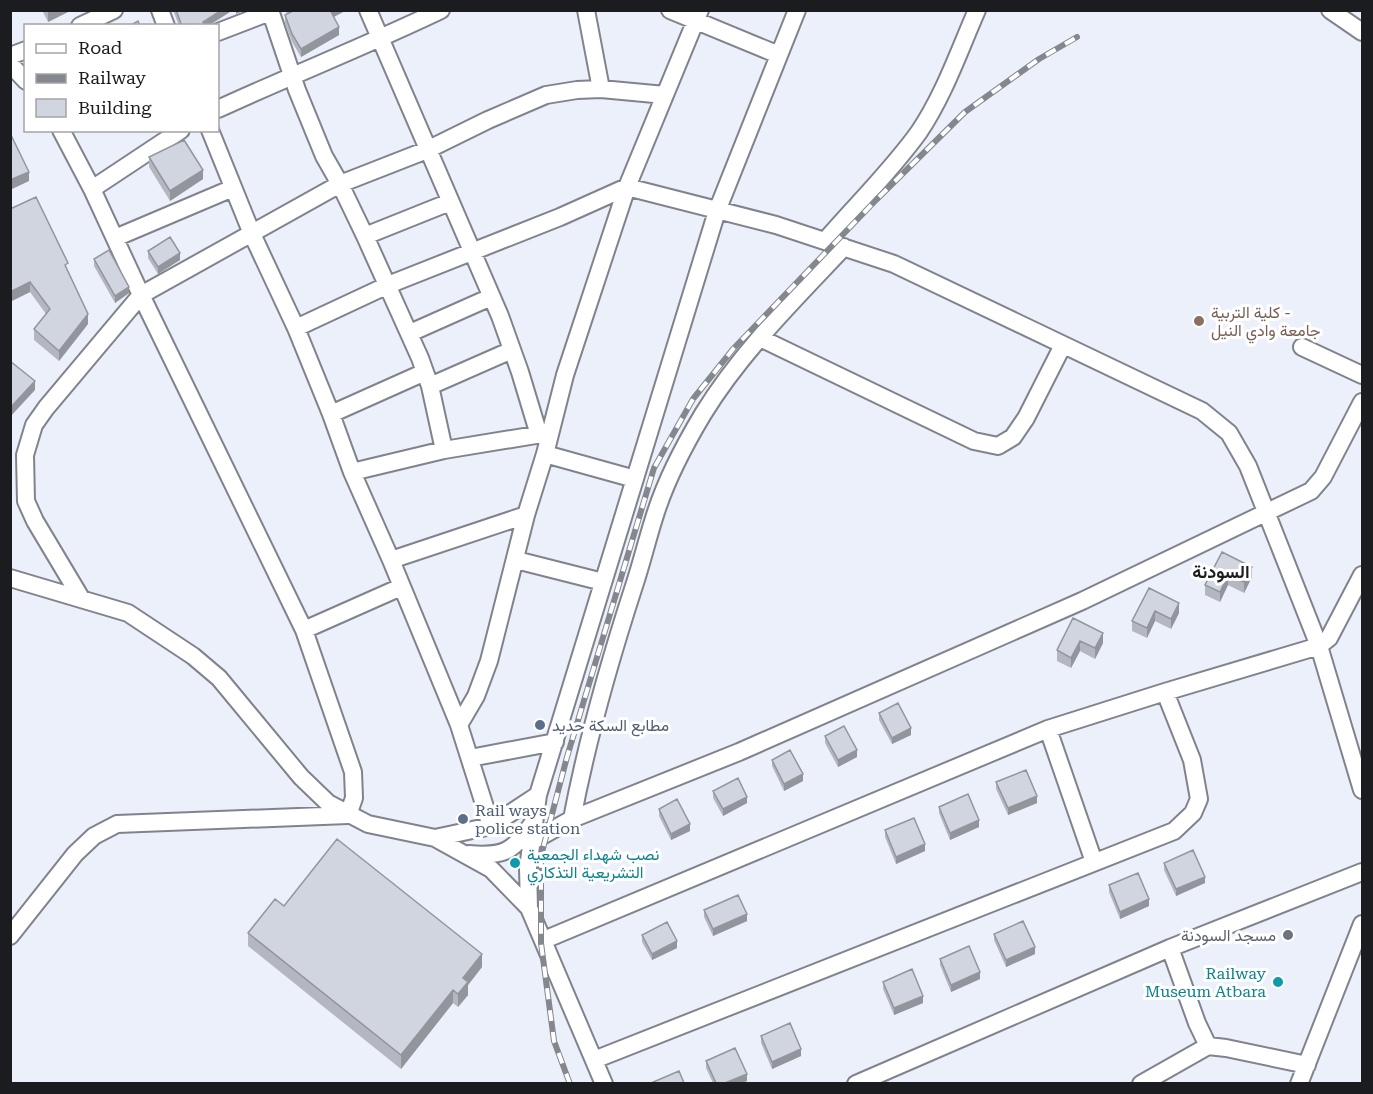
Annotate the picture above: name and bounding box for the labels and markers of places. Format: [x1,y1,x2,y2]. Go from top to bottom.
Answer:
place label: كلية التربية - جامعة وادي النيل [1211,303,1321,344]
marker: كلية التربية - جامعة وادي النيل [1192,314,1206,328]
place label: مطابع السكة حديد [552,716,669,737]
marker: مطابع السكة حديد [533,718,547,732]
place label: Rail ways police station [475,801,580,838]
marker: Rail ways police station [456,812,470,826]
place label: نصب شهداء الجمعية التشريعية التذكاري [527,845,659,886]
marker: نصب شهداء الجمعية التشريعية التذكاري [508,856,522,870]
place label: مسجد السودنة [1181,926,1276,946]
marker: مسجد السودنة [1281,928,1295,942]
place label: Railway Museum Atbara [1145,964,1267,1001]
marker: Railway Museum Atbara [1271,975,1285,989]

